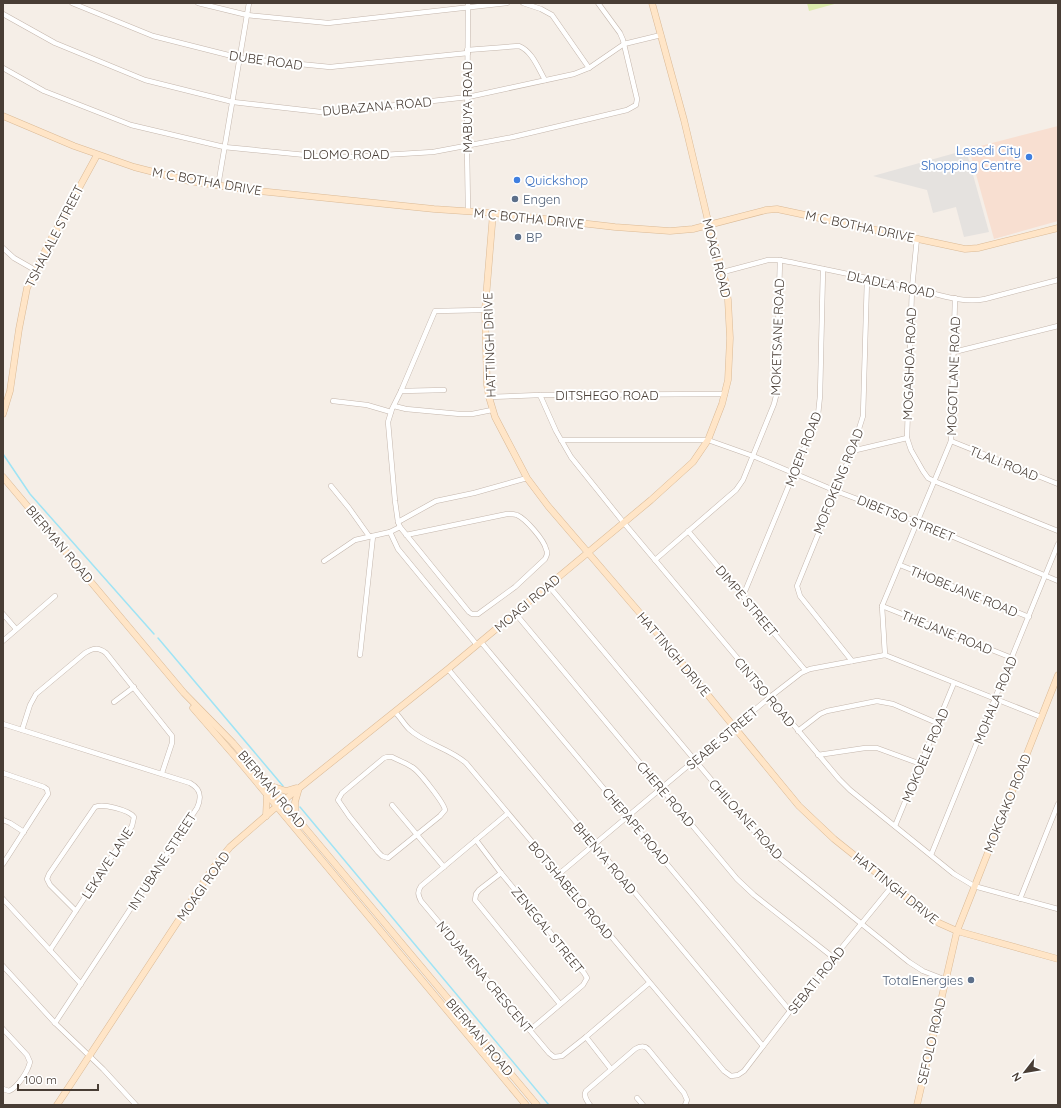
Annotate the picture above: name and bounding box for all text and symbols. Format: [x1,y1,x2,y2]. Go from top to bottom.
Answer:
street label: DUBE ROAD [228,47,304,73]
street label: MABUYA ROAD [459,61,475,153]
street label: DUBAZANA ROAD [322,93,432,119]
place label: Lesedi City Shopping Centre [921,142,1021,173]
street label: DLOMO ROAD [303,146,389,162]
marker: Lesedi City Shopping Centre [1024,152,1034,162]
street label: M C BOTHA DRIVE [151,163,263,199]
place label: Quickshop [525,172,588,188]
marker: Quickshop [512,175,522,185]
street label: TSHALALE STREET [21,182,87,290]
place label: Engen [523,191,561,207]
marker: Engen [510,194,520,204]
street label: M C BOTHA DRIVE [473,204,585,232]
street label: M C BOTHA DRIVE [804,207,916,245]
street label: MOAGI ROAD [699,217,735,299]
place label: BP [526,229,542,245]
marker: BP [513,232,523,242]
street label: DLADLA ROAD [846,267,936,301]
street label: MOKETSANE ROAD [767,278,787,396]
street label: HATTINGH DRIVE [479,292,499,398]
street label: MOGASHOA ROAD [899,307,919,421]
street label: MOGOTLANE ROAD [943,316,963,436]
street label: DITSHEGO ROAD [555,387,659,403]
street label: MOEPI ROAD [781,409,825,489]
street label: MOFOKENG ROAD [810,426,866,536]
street label: TLALI ROAD [967,442,1041,484]
street label: DIBETSO STREET [855,491,957,545]
street label: BIERMAN ROAD [23,502,97,586]
street label: DIMPE STREET [712,562,782,640]
street label: THOBEJANE ROAD [908,562,1020,620]
street label: MOAGI ROAD [491,571,563,635]
street label: THEJANE ROAD [899,606,995,658]
street label: HATTINGH DRIVE [634,609,714,699]
street label: CINTSO ROAD [731,654,799,730]
street label: MOHALA ROAD [970,654,1020,746]
street label: SEABE STREET [683,703,761,773]
street label: MOKOELE ROAD [898,706,952,804]
street label: BIERMAN ROAD [235,747,309,831]
street label: MOKGAKO ROAD [980,751,1034,855]
street label: CHERE ROAD [634,758,698,830]
street label: CHILOANE ROAD [706,775,786,863]
street label: CHEPAPE ROAD [599,784,673,868]
street label: INTUBANE STREET [124,809,200,913]
street label: BHENYA ROAD [570,819,640,897]
street label: LEKAVE LANE [78,824,136,902]
street label: BOTSHABELO ROAD [525,838,617,942]
street label: MOAGI ROAD [173,848,233,924]
street label: HATTINGH DRIVE [850,849,942,927]
street label: ZENEGAL STREET [508,883,588,977]
street label: N'DJAMENA CRESCENT [433,918,537,1036]
street label: SEBATI ROAD [784,943,848,1017]
place label: TotalEnergies [882,972,963,988]
marker: TotalEnergies [966,975,976,985]
street label: BIERMAN ROAD [443,995,517,1079]
street label: SEFOLO ROAD [913,996,949,1086]
north arrow [1005,1052,1045,1092]
scale bar [18,1066,98,1092]
text: N [1008,1070,1025,1084]
text: 100 m [24,1072,57,1087]

